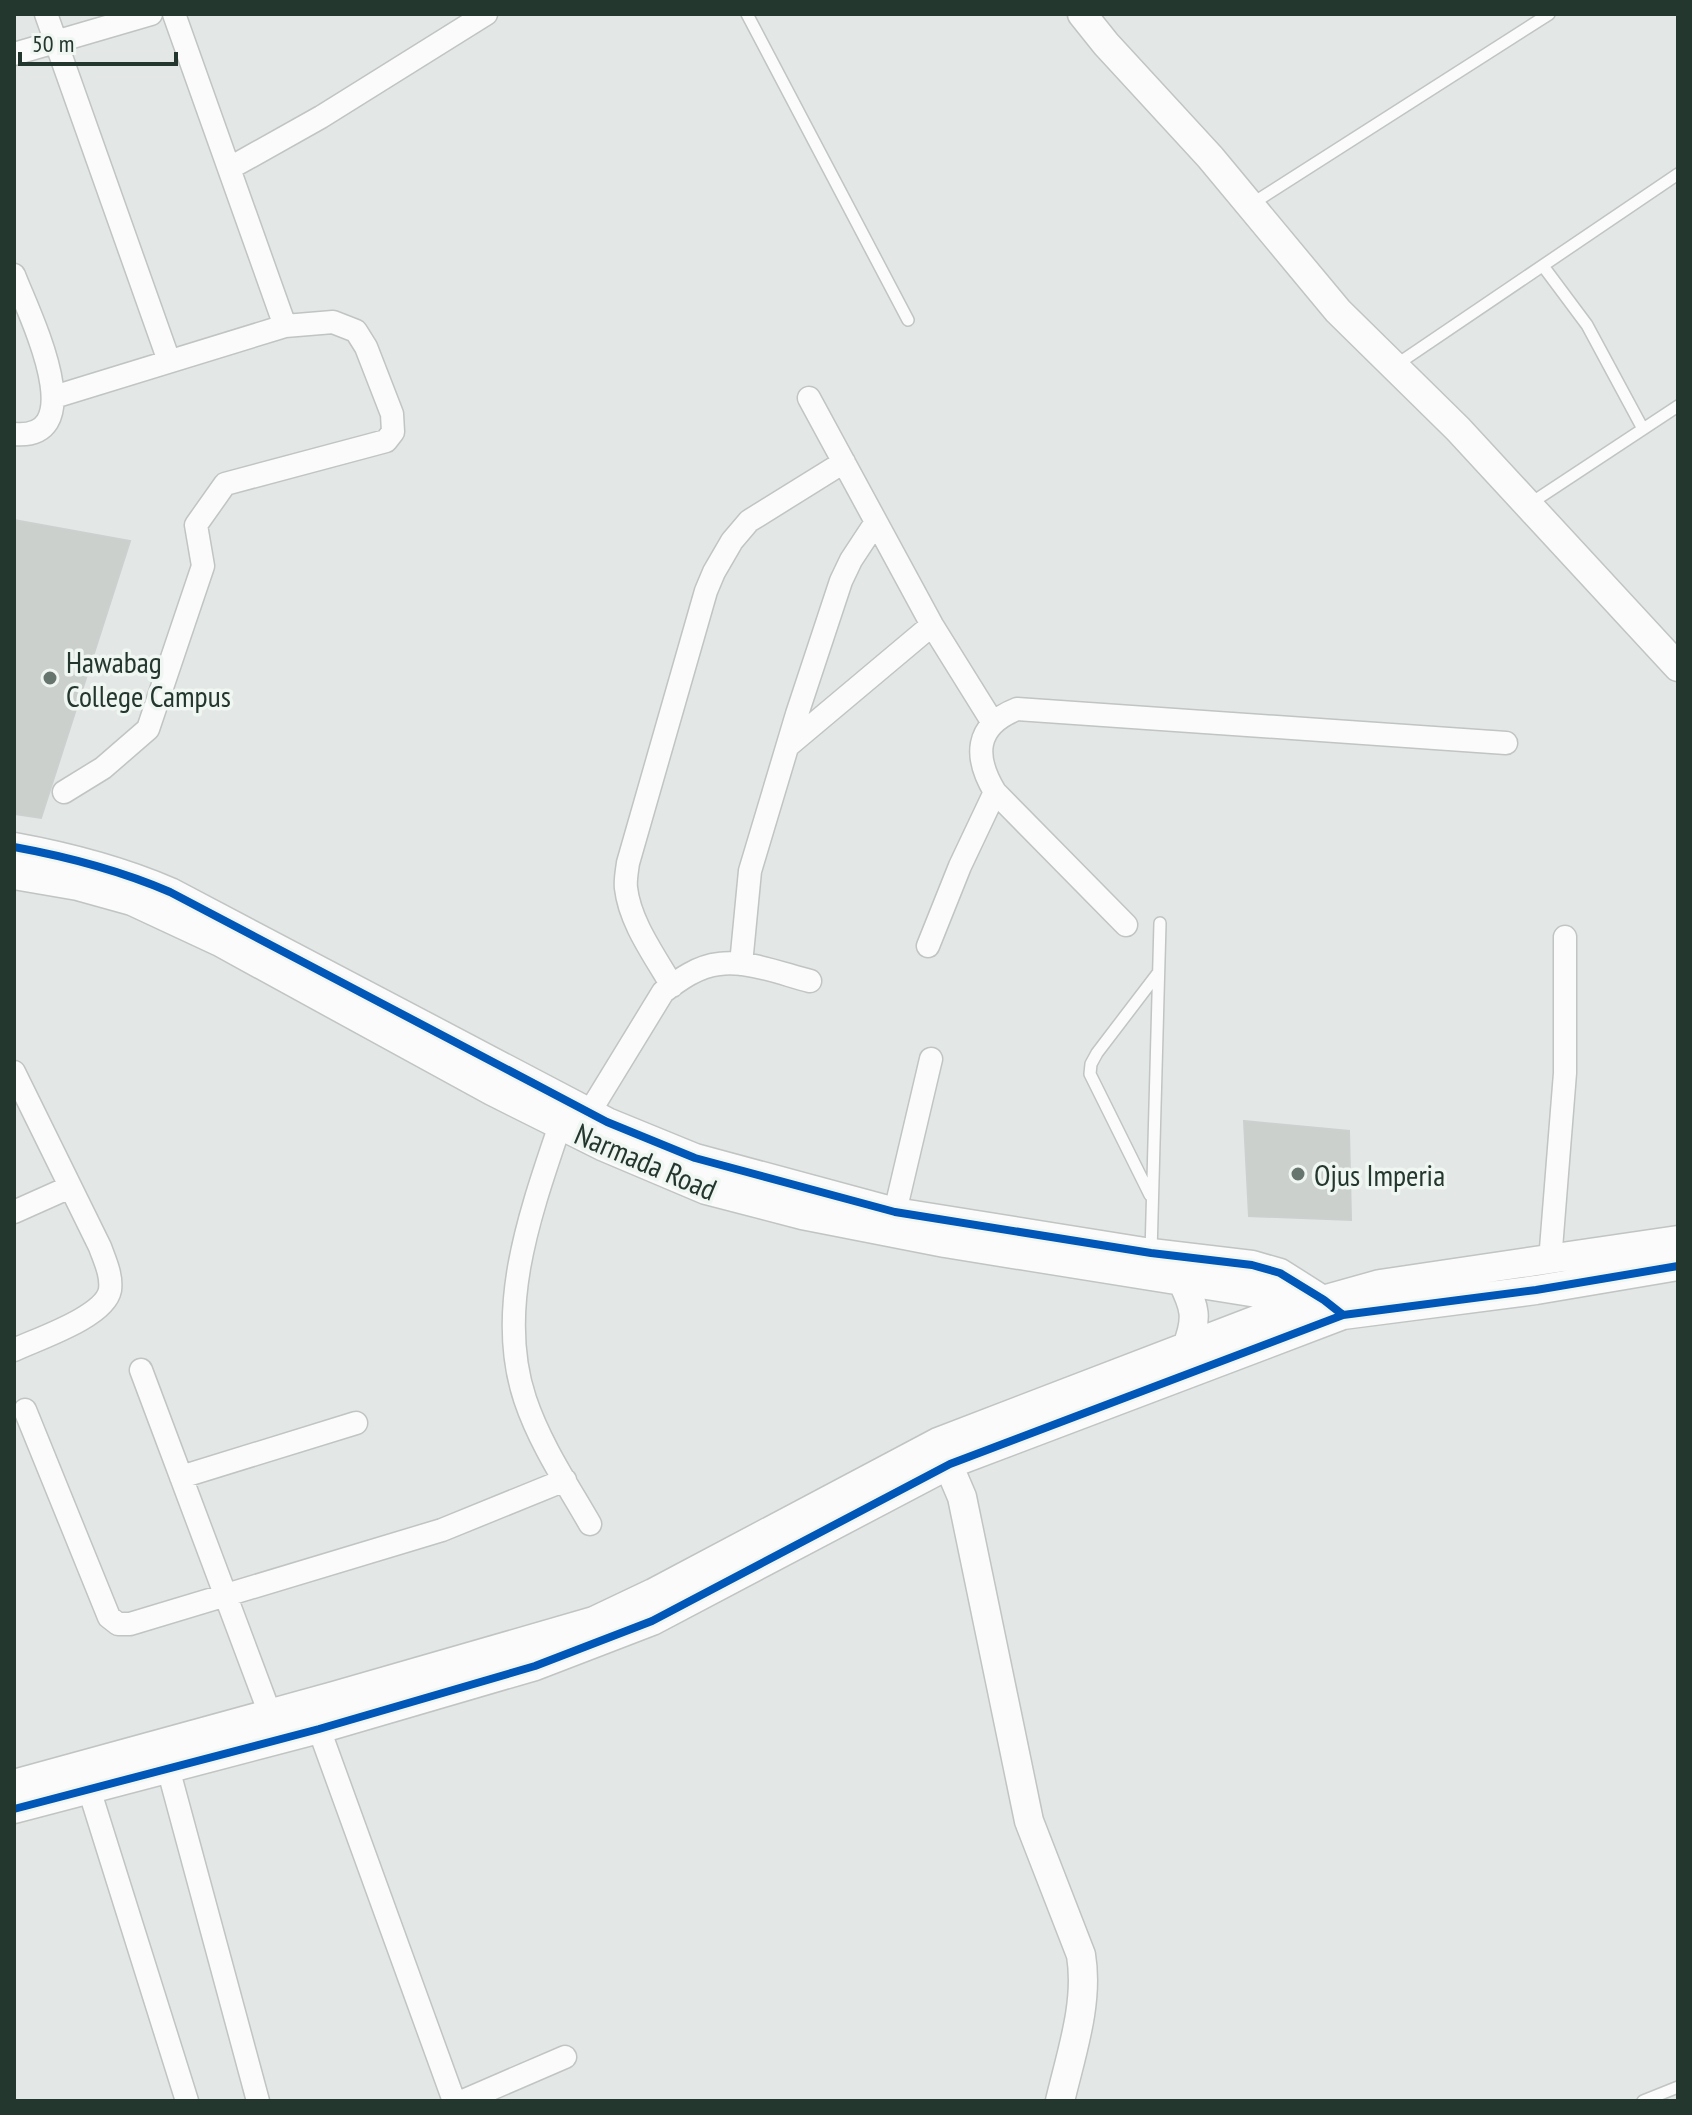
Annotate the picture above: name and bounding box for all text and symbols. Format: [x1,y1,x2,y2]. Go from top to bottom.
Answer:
scale bar [20,16,176,66]
text: 50 m [32,28,74,59]
place label: Hawabag College Campus [66,642,231,715]
marker: Hawabag College Campus [41,669,59,687]
street label: Narmada Road [569,1114,723,1208]
place label: Ojus Imperia [1314,1155,1445,1194]
marker: Ojus Imperia [1289,1165,1307,1183]

